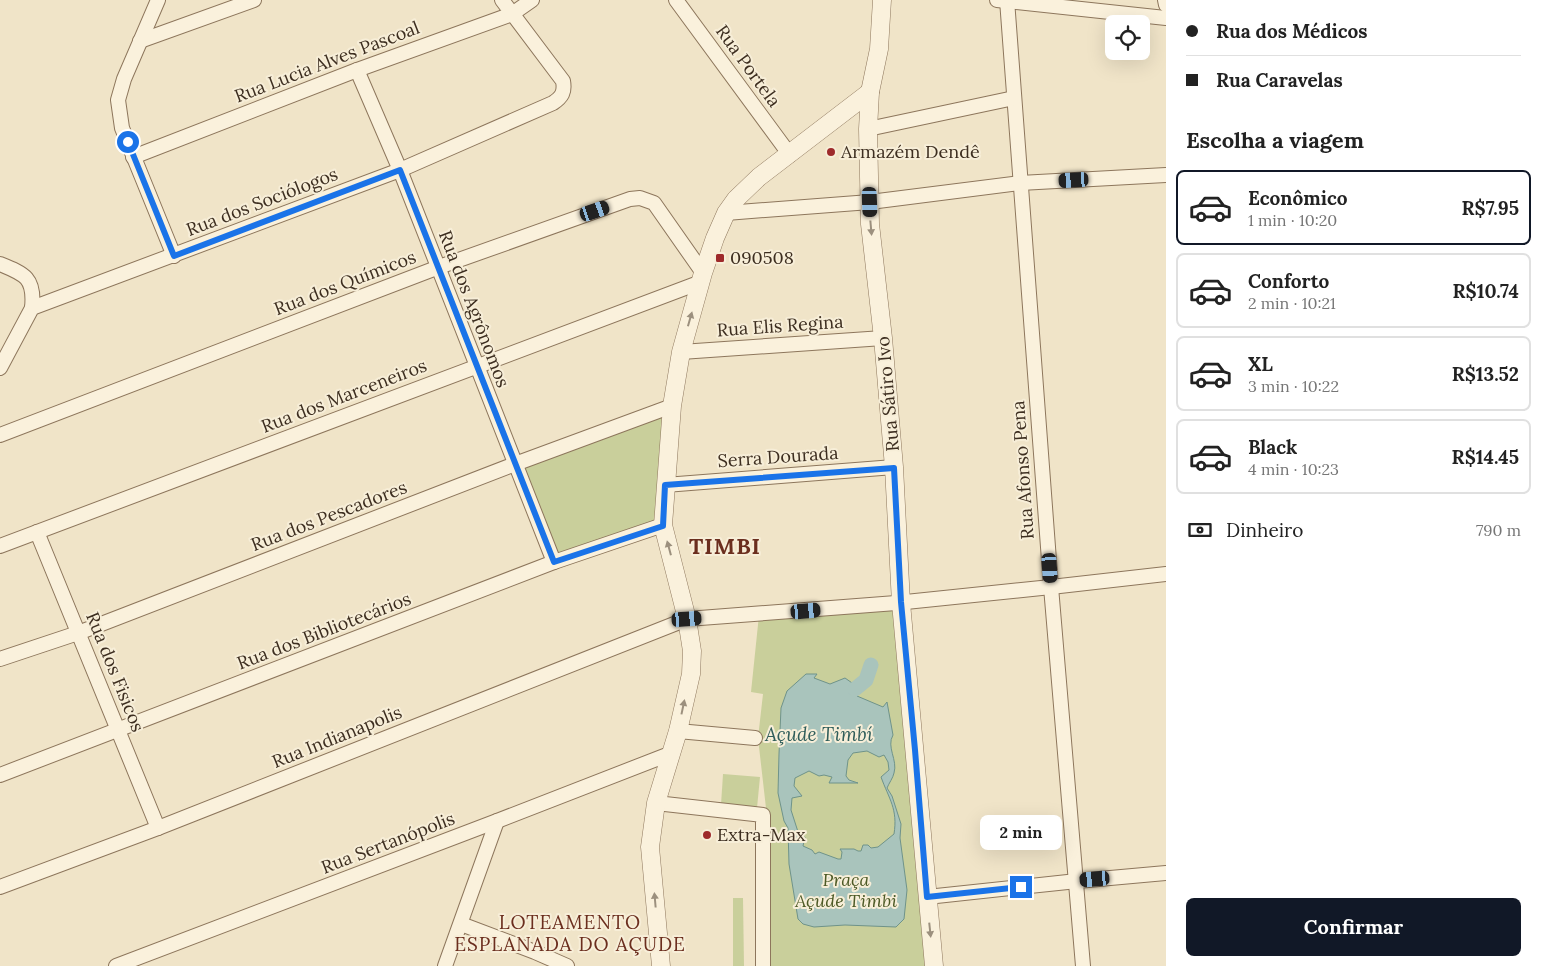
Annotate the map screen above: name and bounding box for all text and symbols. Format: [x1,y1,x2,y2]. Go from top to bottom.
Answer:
map controls [1105,15,1150,60]
button: locate [1105,15,1150,60]
street label: Rua Lucia Alves Pascoal [231,16,423,107]
text: Rua dos Médicos [1216,19,1368,43]
street label: Rua Portela [711,20,786,111]
text: Rua Caravelas [1216,68,1343,92]
text: Escolha a viagem [1186,126,1364,154]
route start [117,131,139,153]
place label: Armazém Dendê [840,140,980,163]
marker: Armazém Dendê [825,146,837,158]
street label: Rua dos Sociólogos [183,162,341,241]
car [1058,172,1089,188]
icon: car [1188,185,1233,230]
text: Econômico [1248,186,1348,210]
car [861,187,878,217]
text: R$7.95 [1461,196,1519,220]
car [578,199,611,223]
text: 1 min · 10:20 [1248,210,1337,230]
one-way arrow [867,220,875,236]
street label: Rua dos Agrônomos [434,227,515,391]
street label: Rua dos Químicos [271,245,419,320]
place label: 090508 [730,246,794,269]
marker: 090508 [714,252,726,264]
icon: car [1188,268,1233,313]
text: Conforto [1248,269,1329,293]
text: R$10.74 [1452,279,1519,303]
text: 2 min · 10:21 [1248,293,1336,313]
street label: Rua Elis Regina [716,310,844,341]
one-way arrow [687,311,695,326]
street label: Rua Sátiro Ivo [871,335,904,453]
icon: car [1188,351,1233,396]
text: XL [1248,352,1273,376]
street label: Rua dos Marceneiros [258,353,430,438]
text: R$13.52 [1452,362,1519,386]
text: 3 min · 10:22 [1248,376,1339,396]
street label: Rua Afonso Pena [1006,400,1039,540]
icon: car [1188,434,1233,479]
text: Black [1248,435,1297,459]
street label: Serra Dourada [717,441,839,472]
text: R$14.45 [1452,445,1519,469]
text: 4 min · 10:23 [1248,459,1339,479]
street label: Rua dos Pescadores [248,475,410,556]
icon: cash [1186,516,1214,544]
text: Dinheiro [1226,518,1303,542]
text: 790 m [1476,520,1521,540]
district label: TIMBI [689,532,761,560]
one-way arrow [664,541,672,556]
car [1041,553,1058,583]
street label: Rua dos Bibliotecários [233,587,414,674]
car [790,602,821,620]
street label: Rua dos Fisicos [81,609,150,735]
car [671,610,702,628]
one-way arrow [680,699,688,715]
street label: Rua Indianapolis [269,700,405,773]
water label: Açude Timbí [764,722,873,746]
street label: Rua Sertanópolis [318,806,458,879]
callout: 2 min [980,814,1062,850]
text: 2 min [1000,822,1042,842]
place label: Extra-Max [717,823,806,846]
marker: Extra-Max [701,829,713,841]
park label: Praça Açude Timbi [794,868,897,912]
car [1079,870,1110,888]
route end [1010,876,1032,898]
one-way arrow [650,892,658,908]
button: Confirmar [1186,898,1521,956]
district label: LOTEAMENTO ESPLANADA DO AÇUDE [454,910,686,956]
one-way arrow [926,922,934,938]

